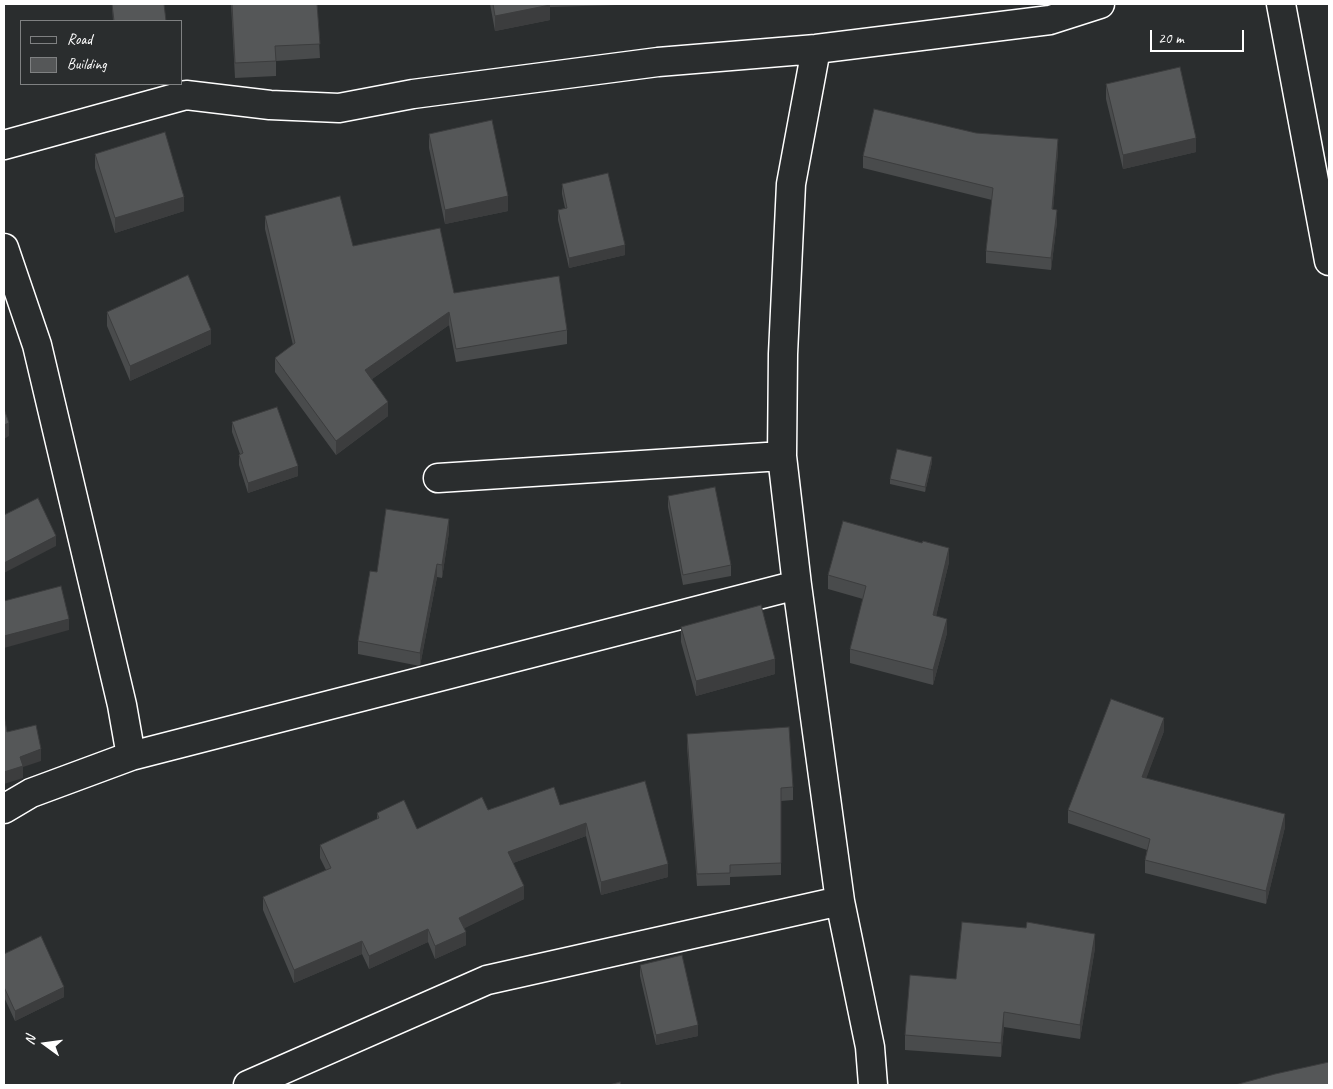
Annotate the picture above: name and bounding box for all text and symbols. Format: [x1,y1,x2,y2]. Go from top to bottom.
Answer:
legend [20,20,182,85]
scale bar [1153,20,1247,52]
text: 20 m [1158,29,1184,48]
text: Road [67,30,92,49]
text: Building [67,55,106,74]
north arrow [20,1019,70,1069]
text: N [21,1034,39,1047]

